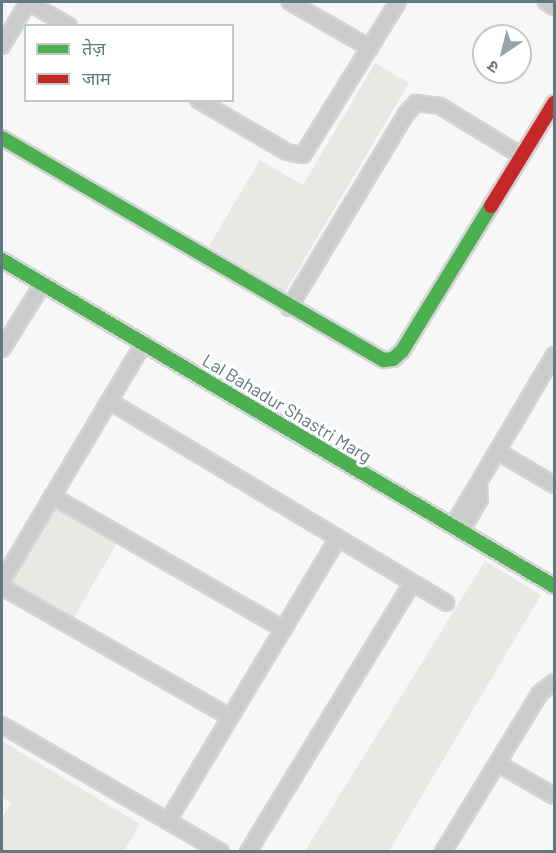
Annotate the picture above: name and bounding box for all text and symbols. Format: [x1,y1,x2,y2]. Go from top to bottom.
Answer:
legend [24,24,234,102]
north arrow [472,24,532,84]
text: तेज़ [82,37,106,59]
text: उ [483,57,502,78]
text: जाम [82,67,111,89]
street label: Lal Bahadur Shastri Marg [199,349,375,467]

